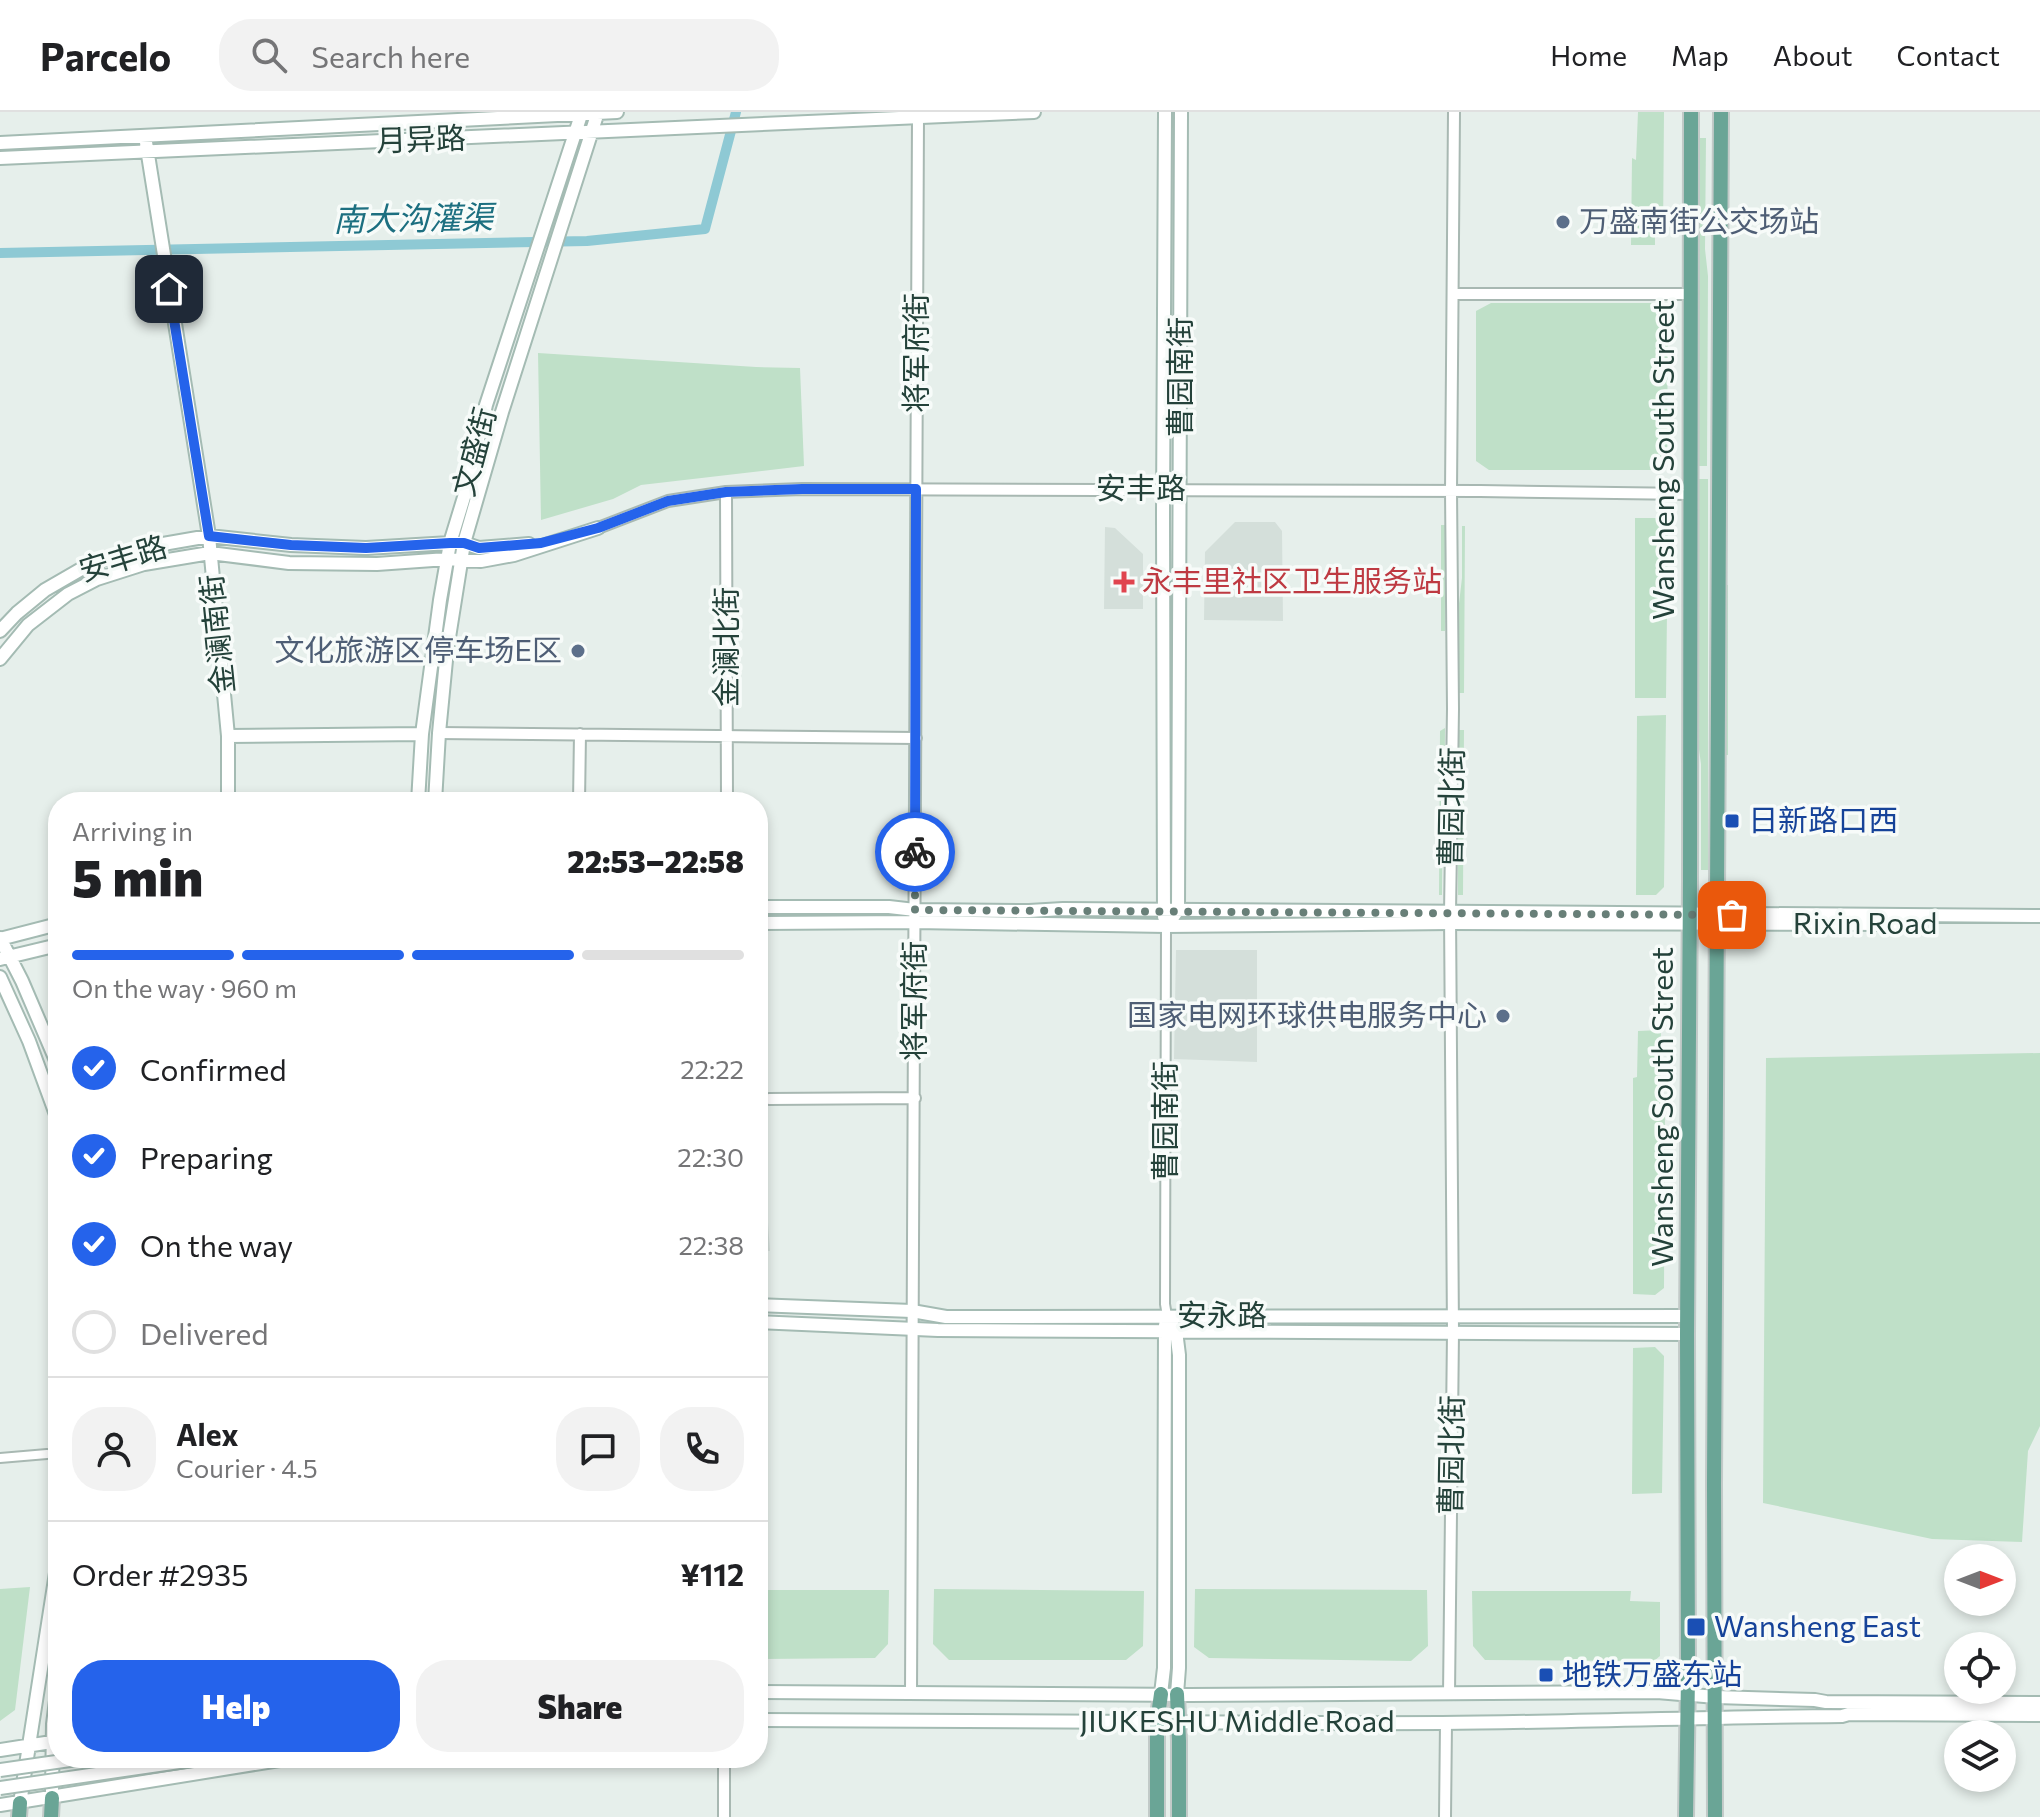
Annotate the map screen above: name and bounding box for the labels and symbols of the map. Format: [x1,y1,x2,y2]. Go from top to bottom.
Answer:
street label: 月异路 [375,117,467,158]
water label: 南大沟灌渠 [333,196,497,238]
place label: 万盛南街公交场站 [1579,201,1819,238]
marker: 万盛南街公交场站 [1554,213,1572,231]
pin [135,255,203,323]
street label: 将军府街 [896,293,933,413]
street label: Wansheng South Street [1643,300,1680,620]
street label: 曹园南街 [1160,317,1197,437]
street label: 文盛街 [443,403,502,500]
street label: 安丰路 [1096,468,1186,505]
street label: 安丰路 [74,526,171,587]
place label: 永丰里社区卫生服务站 [1142,561,1442,598]
marker: 永丰里社区卫生服务站 [1113,571,1135,593]
street label: 金澜南街 [191,573,240,696]
street label: 金澜北街 [706,587,743,707]
place label: 文化旅游区停车场E区 [274,630,562,667]
marker: 文化旅游区停车场E区 [569,642,587,660]
street label: 曹园北街 [1430,747,1469,867]
place label: 日新路口西 [1748,800,1898,837]
courier [875,812,955,892]
marker: 日新路口西 [1723,812,1741,830]
pin [1698,881,1766,949]
street label: Rixin Road [1793,903,1937,940]
street label: 将军府街 [894,941,931,1061]
street label: Wansheng South Street [1642,947,1679,1267]
place label: 国家电网环球供电服务中心 [1127,995,1487,1032]
marker: 国家电网环球供电服务中心 [1494,1007,1512,1025]
street label: 曹园南街 [1145,1061,1182,1181]
street label: 安永路 [1177,1295,1267,1332]
street label: 曹园北街 [1430,1395,1469,1515]
north arrow [1944,1544,2016,1616]
place label: Wansheng East [1714,1606,1921,1643]
marker: Wansheng East [1685,1616,1707,1638]
place label: 地铁万盛东站 [1562,1654,1742,1691]
marker: 地铁万盛东站 [1537,1666,1555,1684]
street label: JIUKESHU Middle Road [1079,1701,1395,1738]

